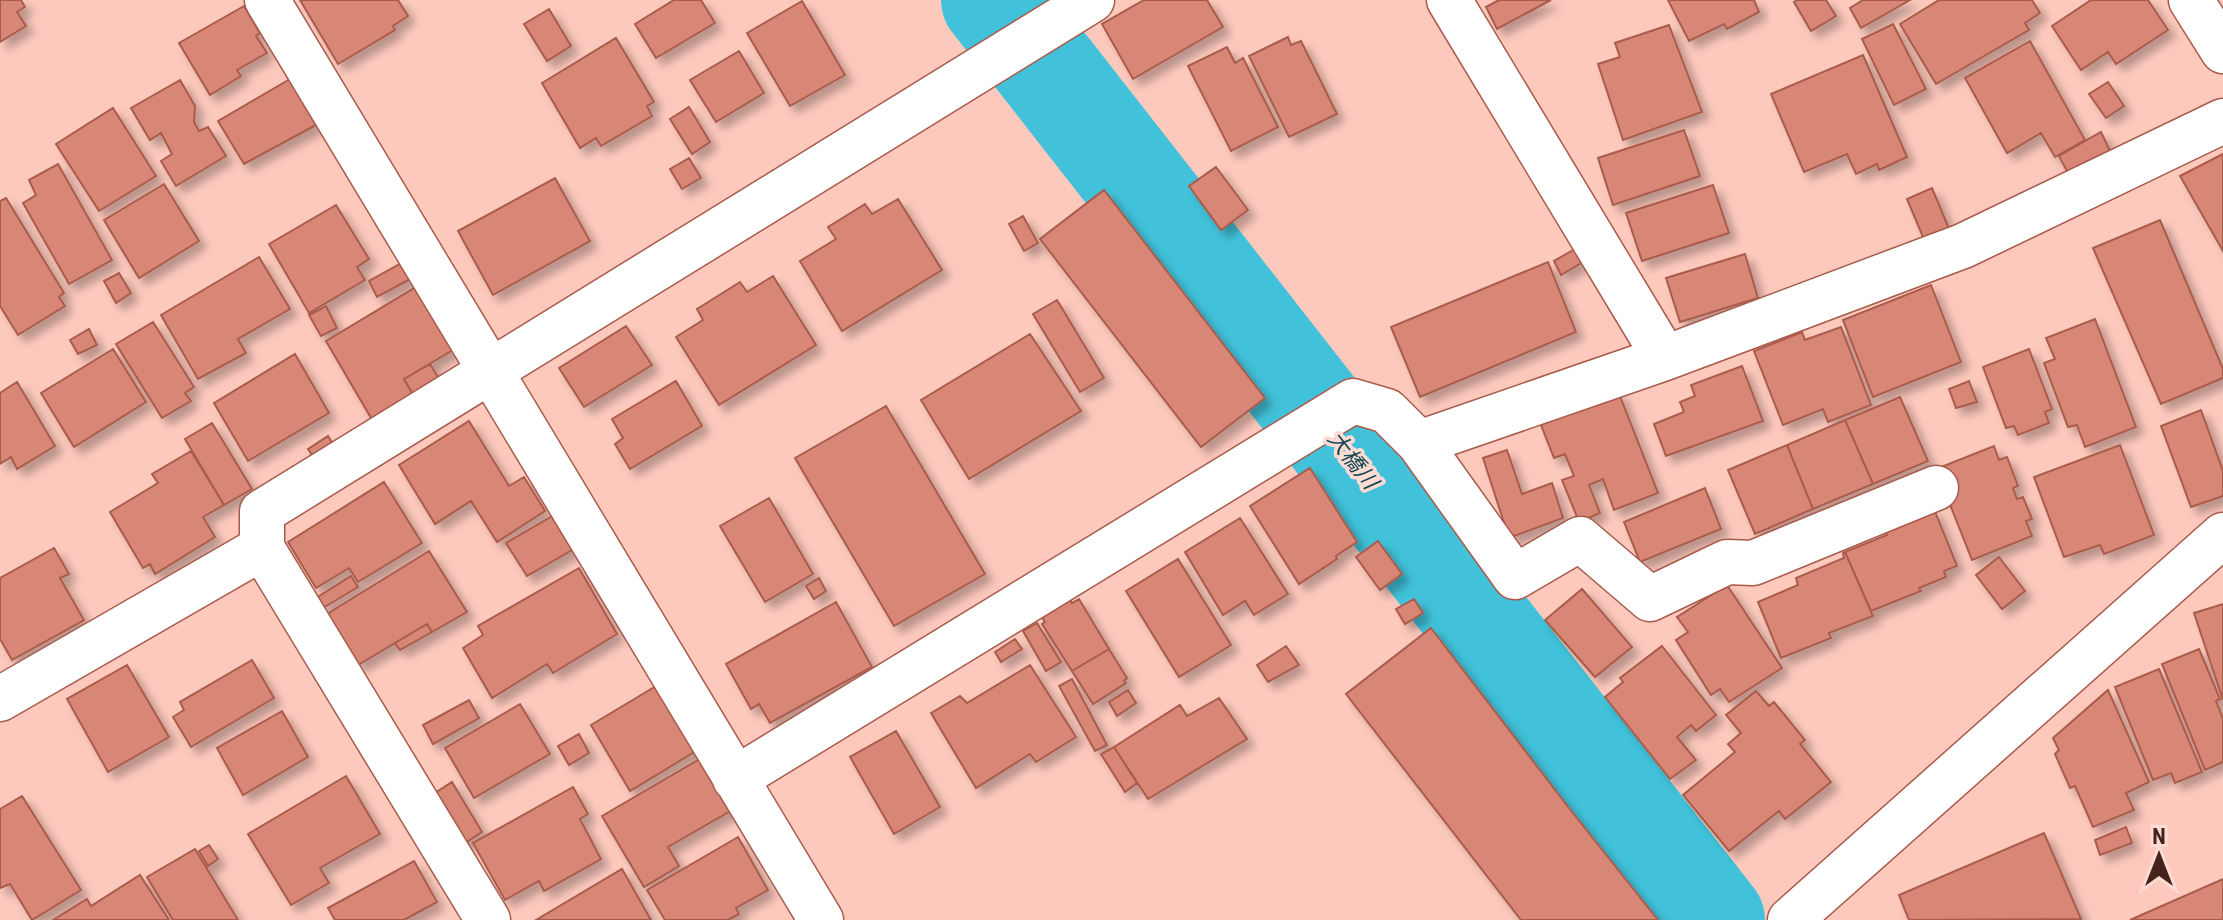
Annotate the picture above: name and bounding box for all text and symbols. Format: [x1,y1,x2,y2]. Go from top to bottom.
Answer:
water label: 大橋川 [1323,426,1384,495]
north arrow [2119,816,2199,896]
text: N [2152,824,2166,849]

